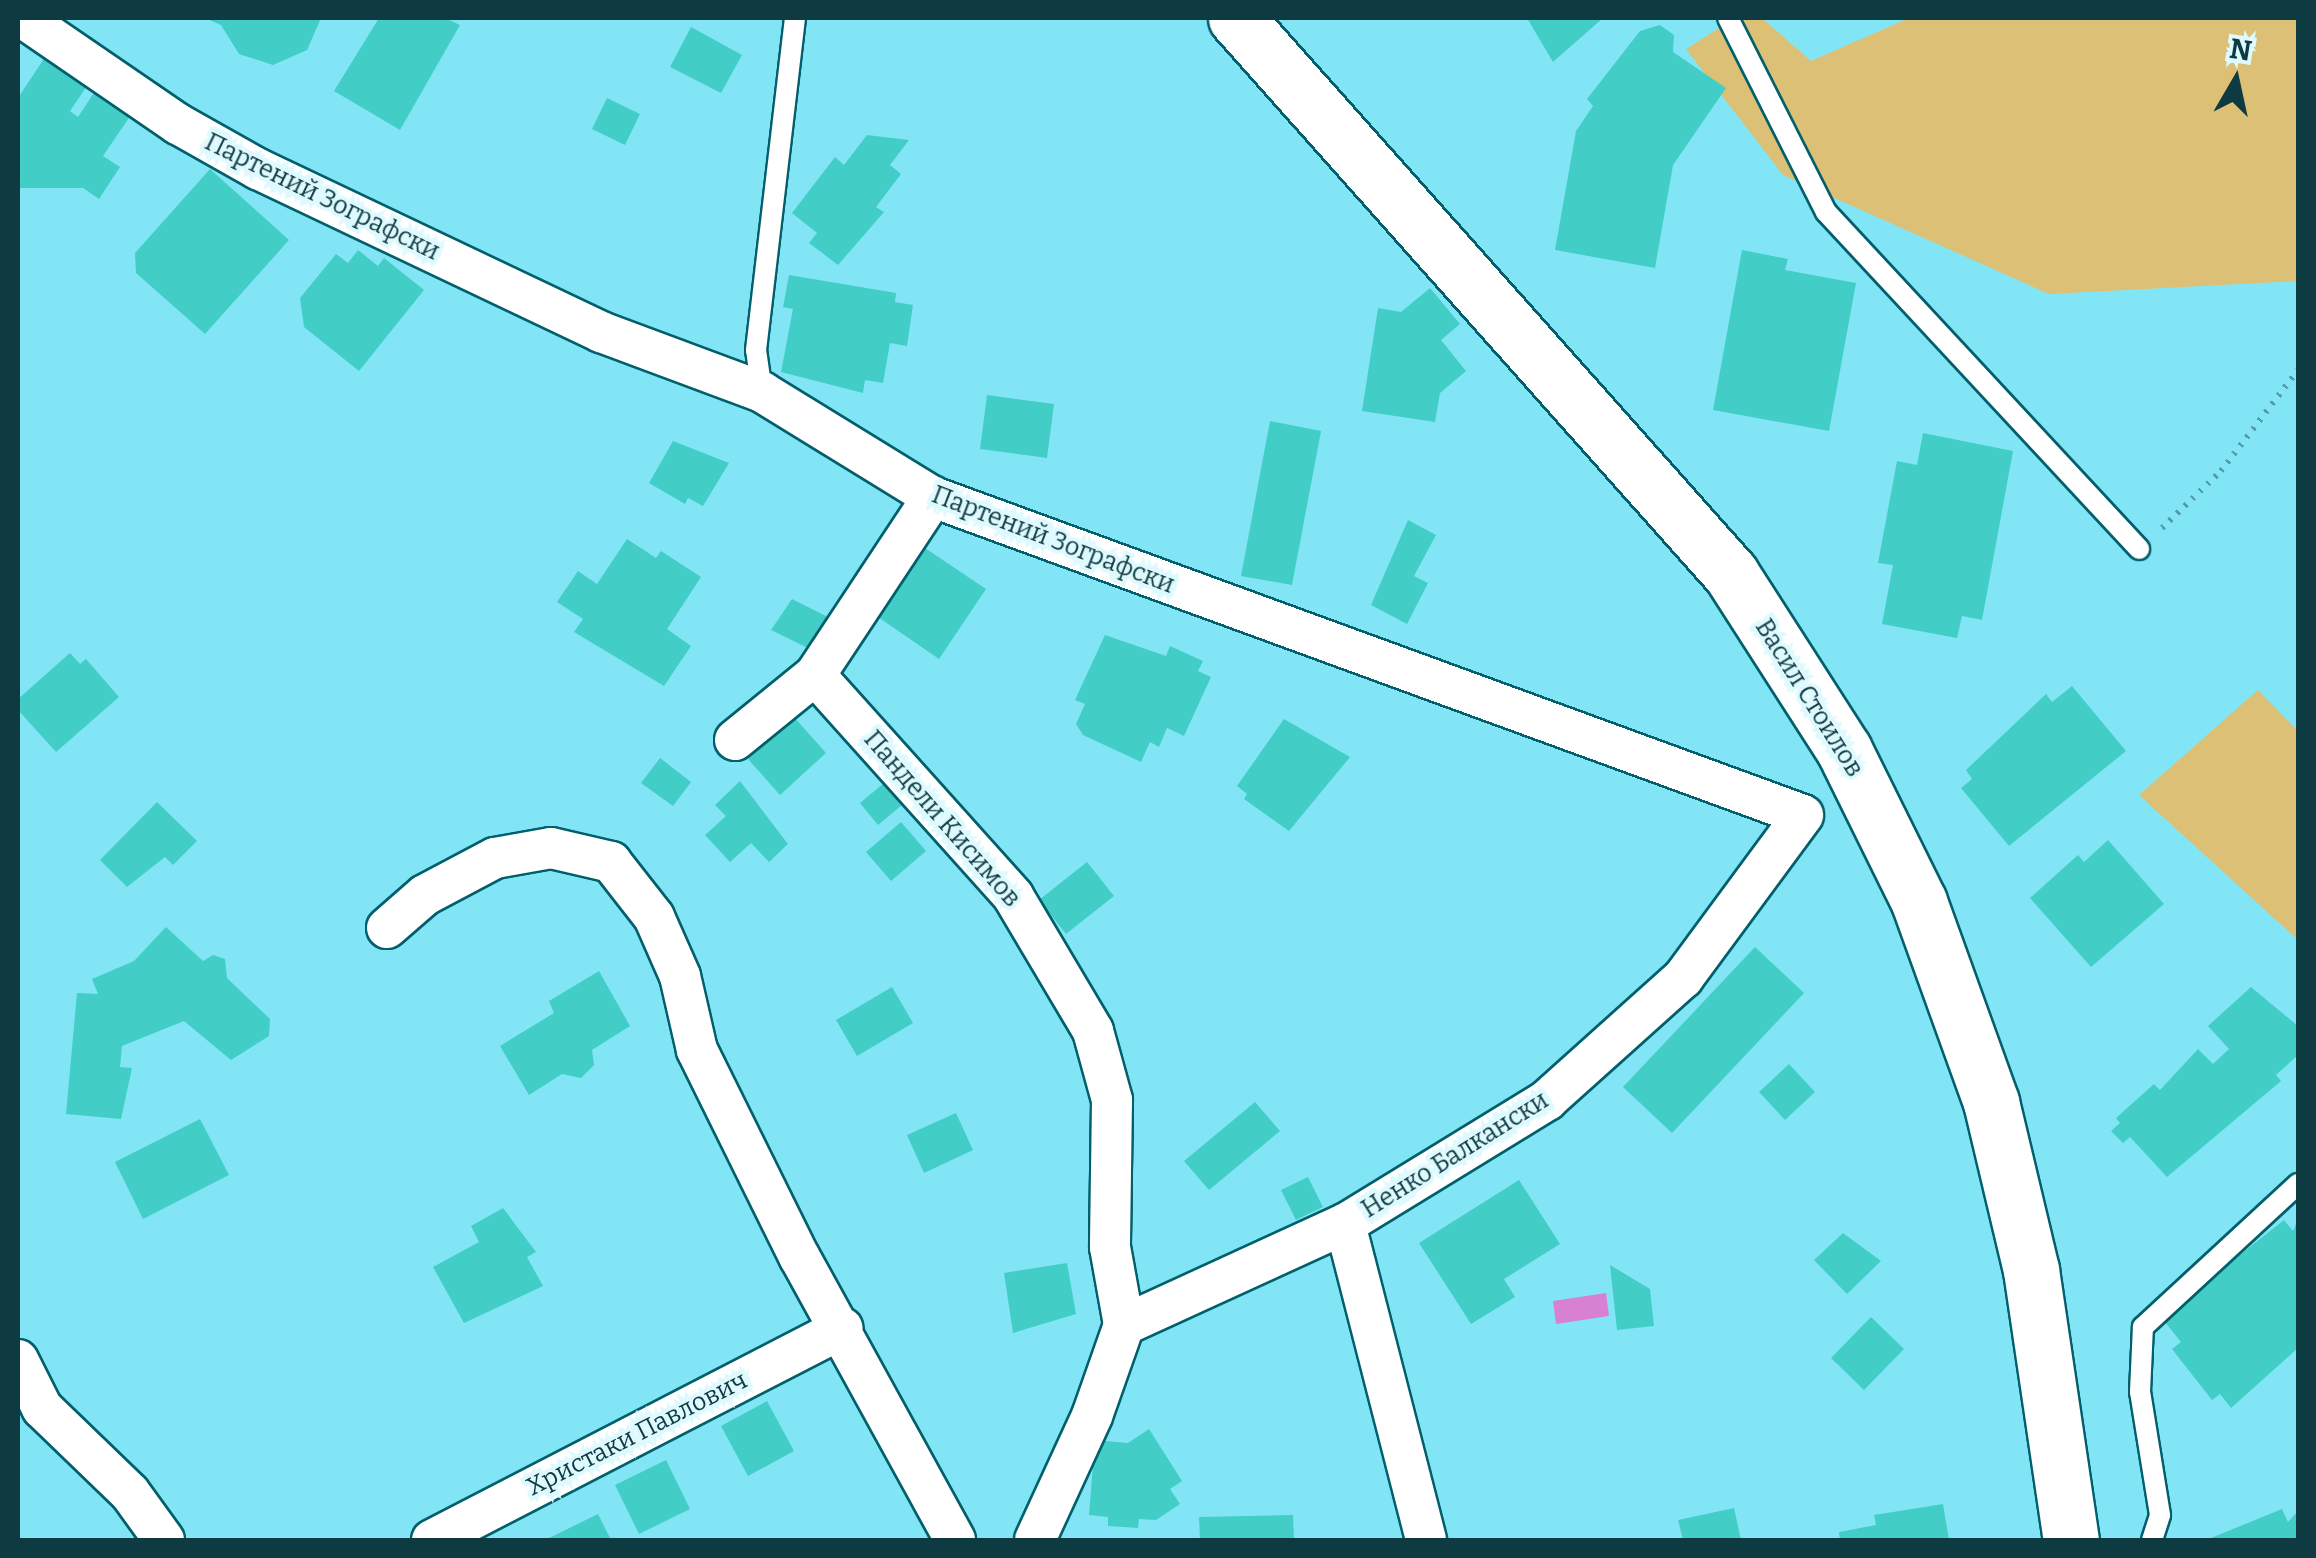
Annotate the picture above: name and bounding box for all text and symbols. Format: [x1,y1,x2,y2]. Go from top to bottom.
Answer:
north arrow [2186,30,2286,130]
text: N [2228,32,2254,68]
street label: Партений Зографски [200,127,444,267]
street label: Партений Зографски [928,480,1178,600]
street label: Васил Стоилов [1749,614,1869,782]
street label: Пандели Кисимов [857,725,1027,913]
street label: Ненко Балкански [1356,1085,1554,1225]
street label: Христаки Павлович [522,1365,752,1503]

